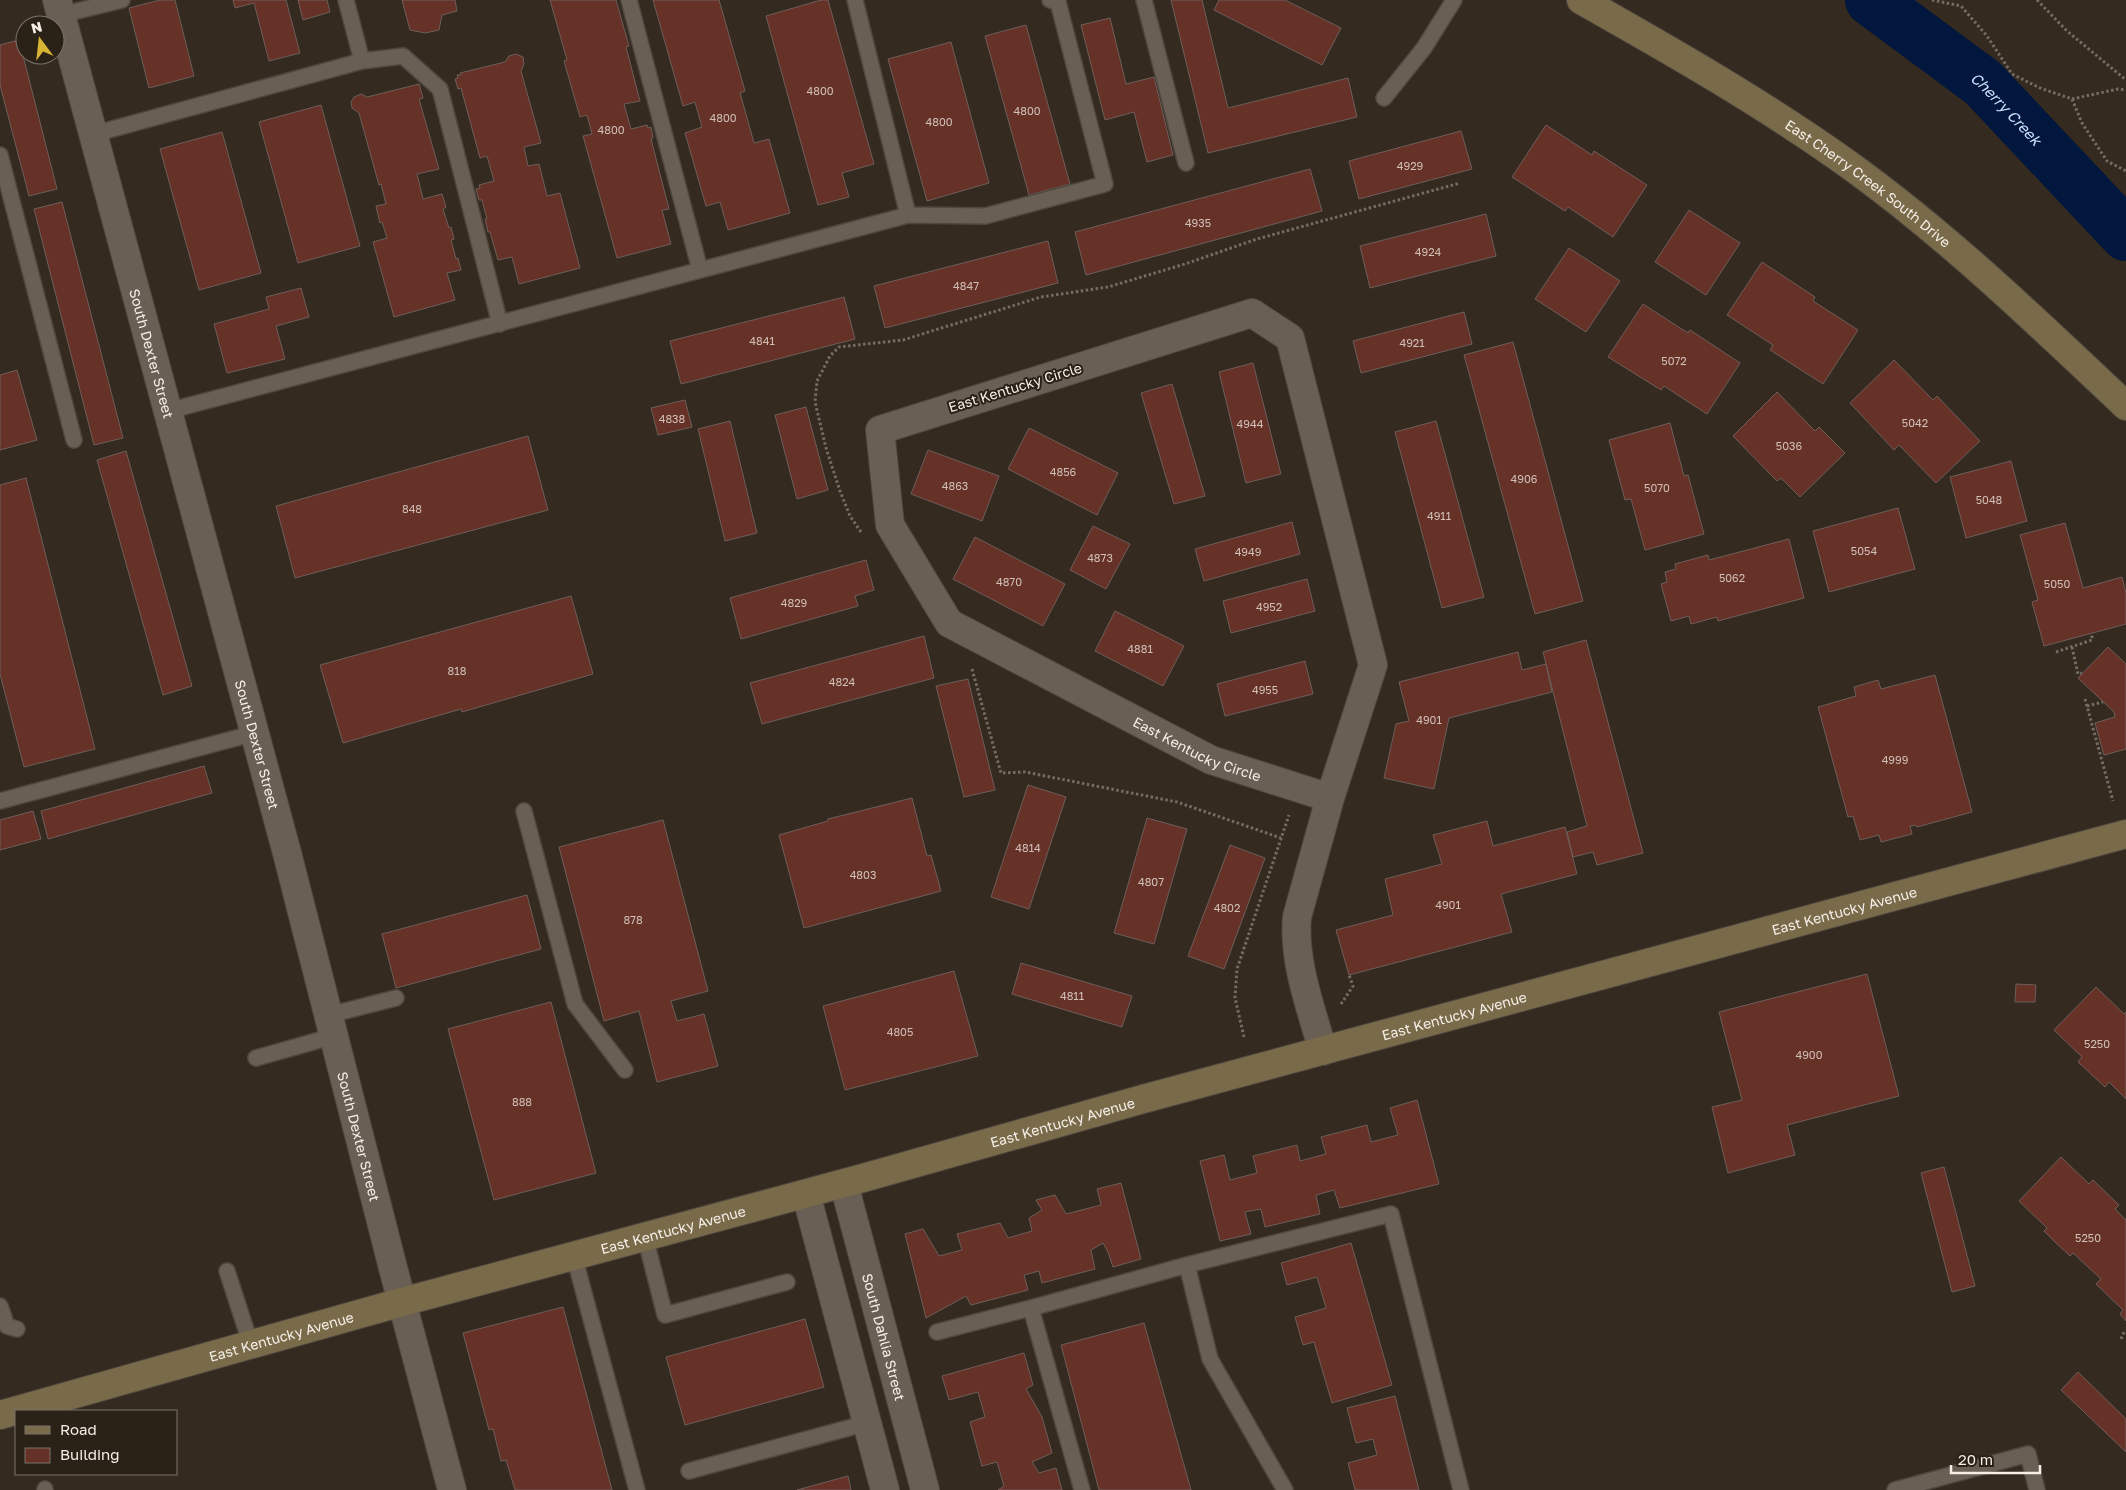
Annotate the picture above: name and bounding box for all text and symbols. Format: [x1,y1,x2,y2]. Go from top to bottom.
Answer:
north arrow [15,15,65,65]
text: N [29,17,44,37]
water label: Cherry Creek [1968,68,2047,150]
house number: 4800 [806,84,834,97]
house number: 4800 [1013,104,1041,117]
house number: 4800 [709,111,737,124]
house number: 4800 [925,115,953,128]
street label: East Cherry Creek South Drive [1782,115,1955,250]
house number: 4800 [597,123,625,136]
house number: 4929 [1397,159,1423,172]
house number: 4935 [1185,216,1211,229]
house number: 4924 [1415,245,1442,258]
house number: 4847 [953,279,979,292]
street label: South Dexter Street [127,287,178,420]
house number: 4841 [749,334,775,347]
house number: 4921 [1399,336,1425,349]
house number: 5072 [1661,354,1687,367]
street label: East Kentucky Circle [946,359,1084,415]
house number: 4838 [659,412,686,425]
house number: 5042 [1902,416,1928,429]
house number: 4944 [1237,417,1264,430]
house number: 5036 [1776,439,1802,452]
house number: 4856 [1050,465,1077,478]
house number: 4906 [1511,472,1538,485]
house number: 4863 [942,479,968,492]
house number: 5070 [1644,481,1670,494]
house number: 5048 [1976,493,2003,506]
house number: 848 [402,502,422,515]
house number: 4911 [1427,509,1451,522]
house number: 5054 [1851,544,1877,557]
house number: 4949 [1235,545,1261,558]
house number: 4873 [1087,551,1113,564]
house number: 5062 [1719,571,1745,584]
house number: 4870 [996,575,1022,588]
house number: 5050 [2044,577,2070,590]
house number: 4829 [781,596,807,609]
house number: 4952 [1256,600,1282,613]
house number: 4881 [1127,642,1153,655]
house number: 818 [448,664,467,677]
house number: 4824 [829,675,856,688]
street label: South Dexter Street [232,678,283,811]
house number: 4955 [1252,683,1278,696]
street label: East Kentucky Circle [1131,712,1263,784]
house number: 4901 [1416,713,1442,726]
house number: 4999 [1882,753,1908,766]
house number: 4814 [1015,841,1041,854]
house number: 4803 [850,868,876,881]
house number: 4807 [1138,875,1164,888]
street label: East Kentucky Avenue [1770,882,1918,938]
house number: 4901 [1435,898,1461,911]
house number: 4802 [1214,901,1240,914]
house number: 878 [623,913,643,926]
street label: East Kentucky Avenue [1380,987,1528,1043]
house number: 4811 [1060,989,1084,1002]
house number: 4805 [887,1025,913,1038]
house number: 5250 [2084,1037,2110,1050]
house number: 4900 [1795,1048,1823,1061]
street label: South Dexter Street [335,1070,384,1203]
street label: East Kentucky Avenue [988,1093,1136,1150]
house number: 888 [512,1095,532,1108]
street label: East Kentucky Avenue [598,1202,747,1257]
house number: 5250 [2075,1231,2101,1244]
street label: South Dahlia Street [859,1271,909,1402]
street label: East Kentucky Avenue [207,1308,355,1364]
legend [15,1410,178,1475]
text: Road [60,1420,97,1438]
scale bar [1951,1442,2040,1474]
text: Building [60,1445,120,1463]
text: 20 m [1958,1450,1993,1468]

